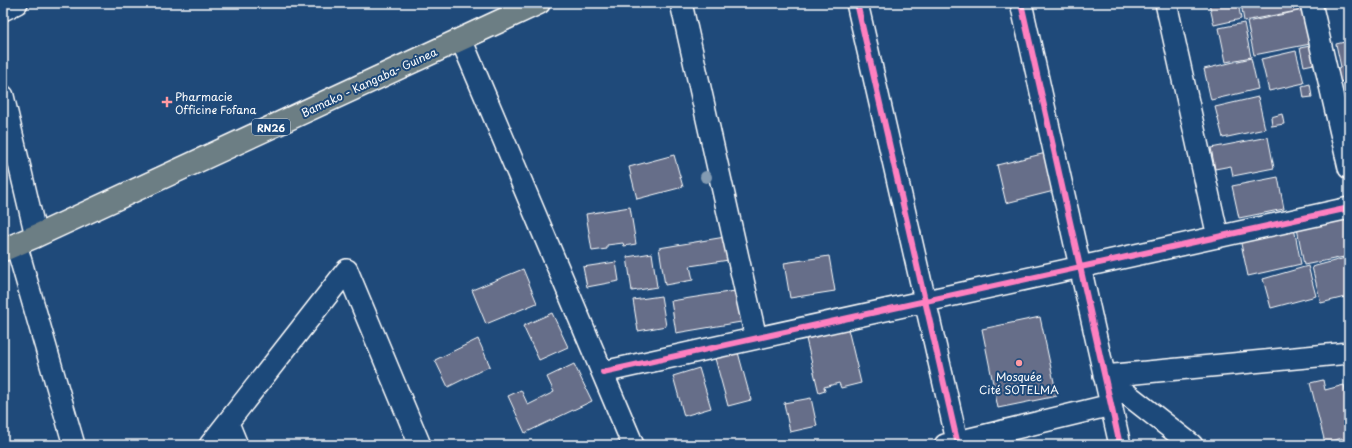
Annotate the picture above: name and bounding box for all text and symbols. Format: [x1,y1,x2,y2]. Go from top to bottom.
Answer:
street label: Bamako - Kangaba- Guinea [298,43,440,121]
place label: Pharmacie Officine Fofana [175,88,257,118]
marker: Pharmacie Officine Fofana [162,97,172,107]
road number: RN26 [252,119,290,135]
marker: Mosquée Cité SOTELMA [1014,358,1024,368]
place label: Mosquée Cité SOTELMA [979,368,1059,398]

